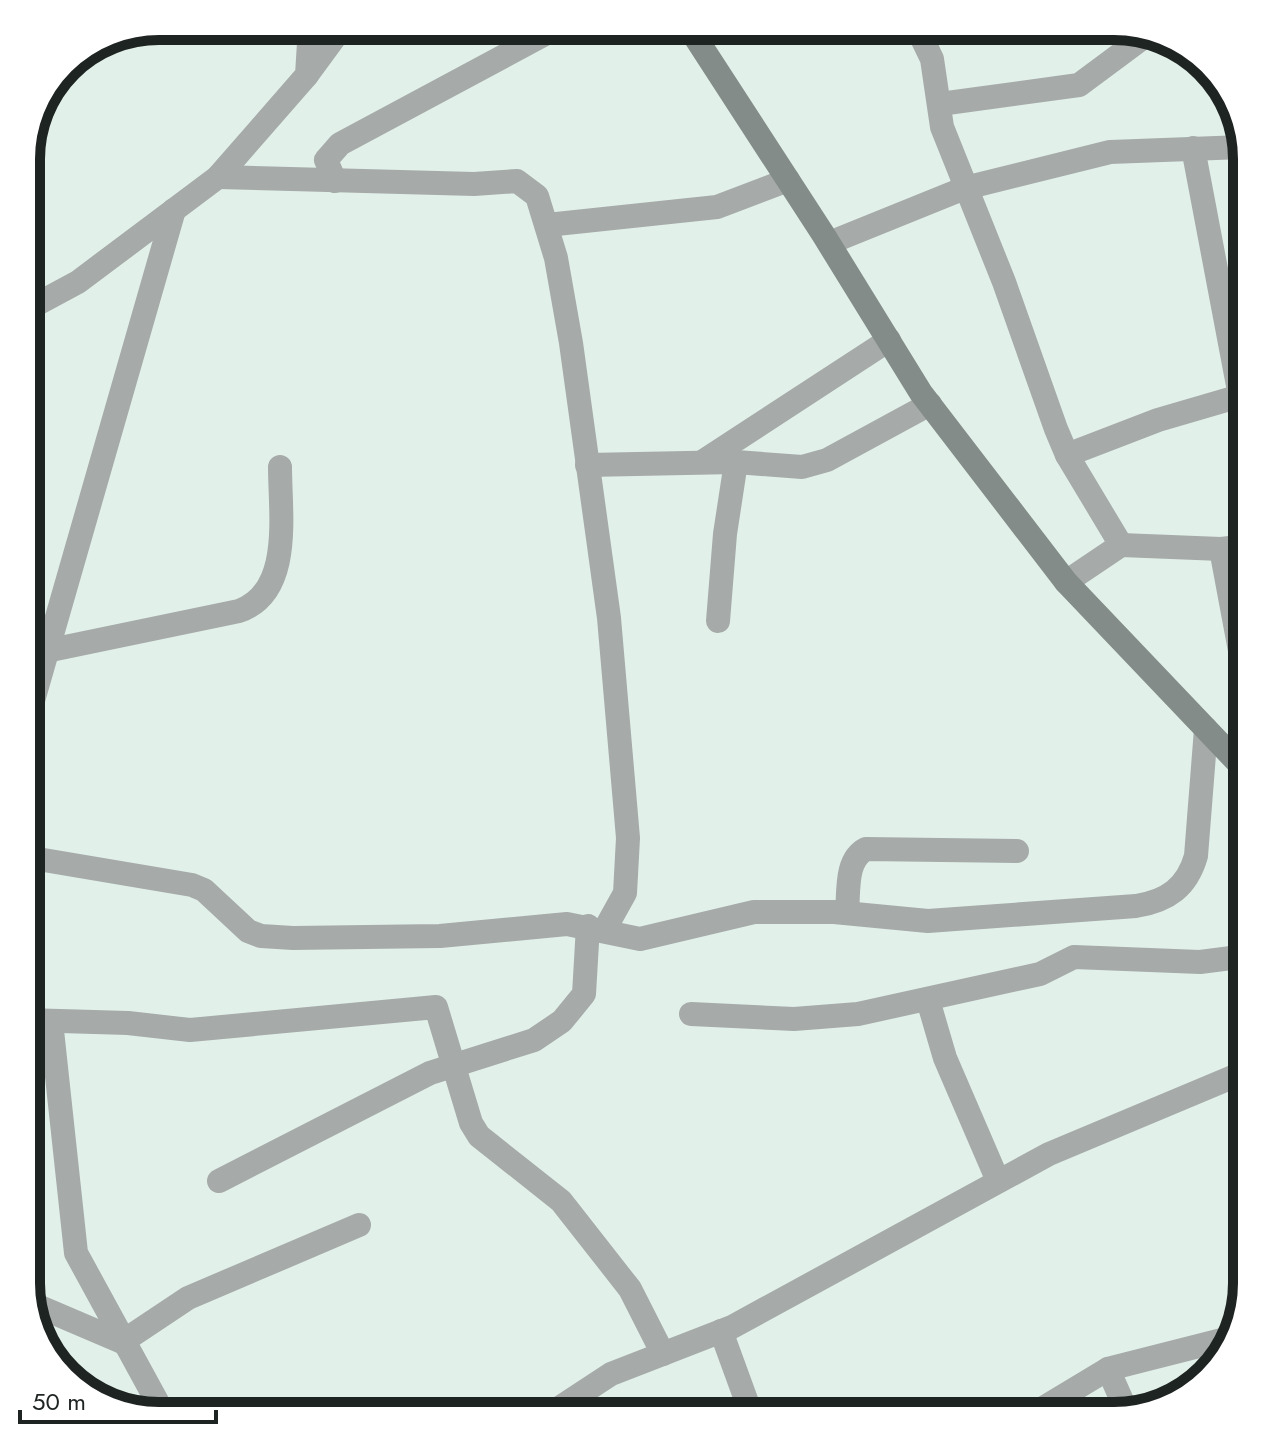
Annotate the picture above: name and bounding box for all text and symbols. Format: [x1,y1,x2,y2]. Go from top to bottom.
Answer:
scale bar [20,1374,216,1424]
text: 50 m [32,1384,86,1419]

